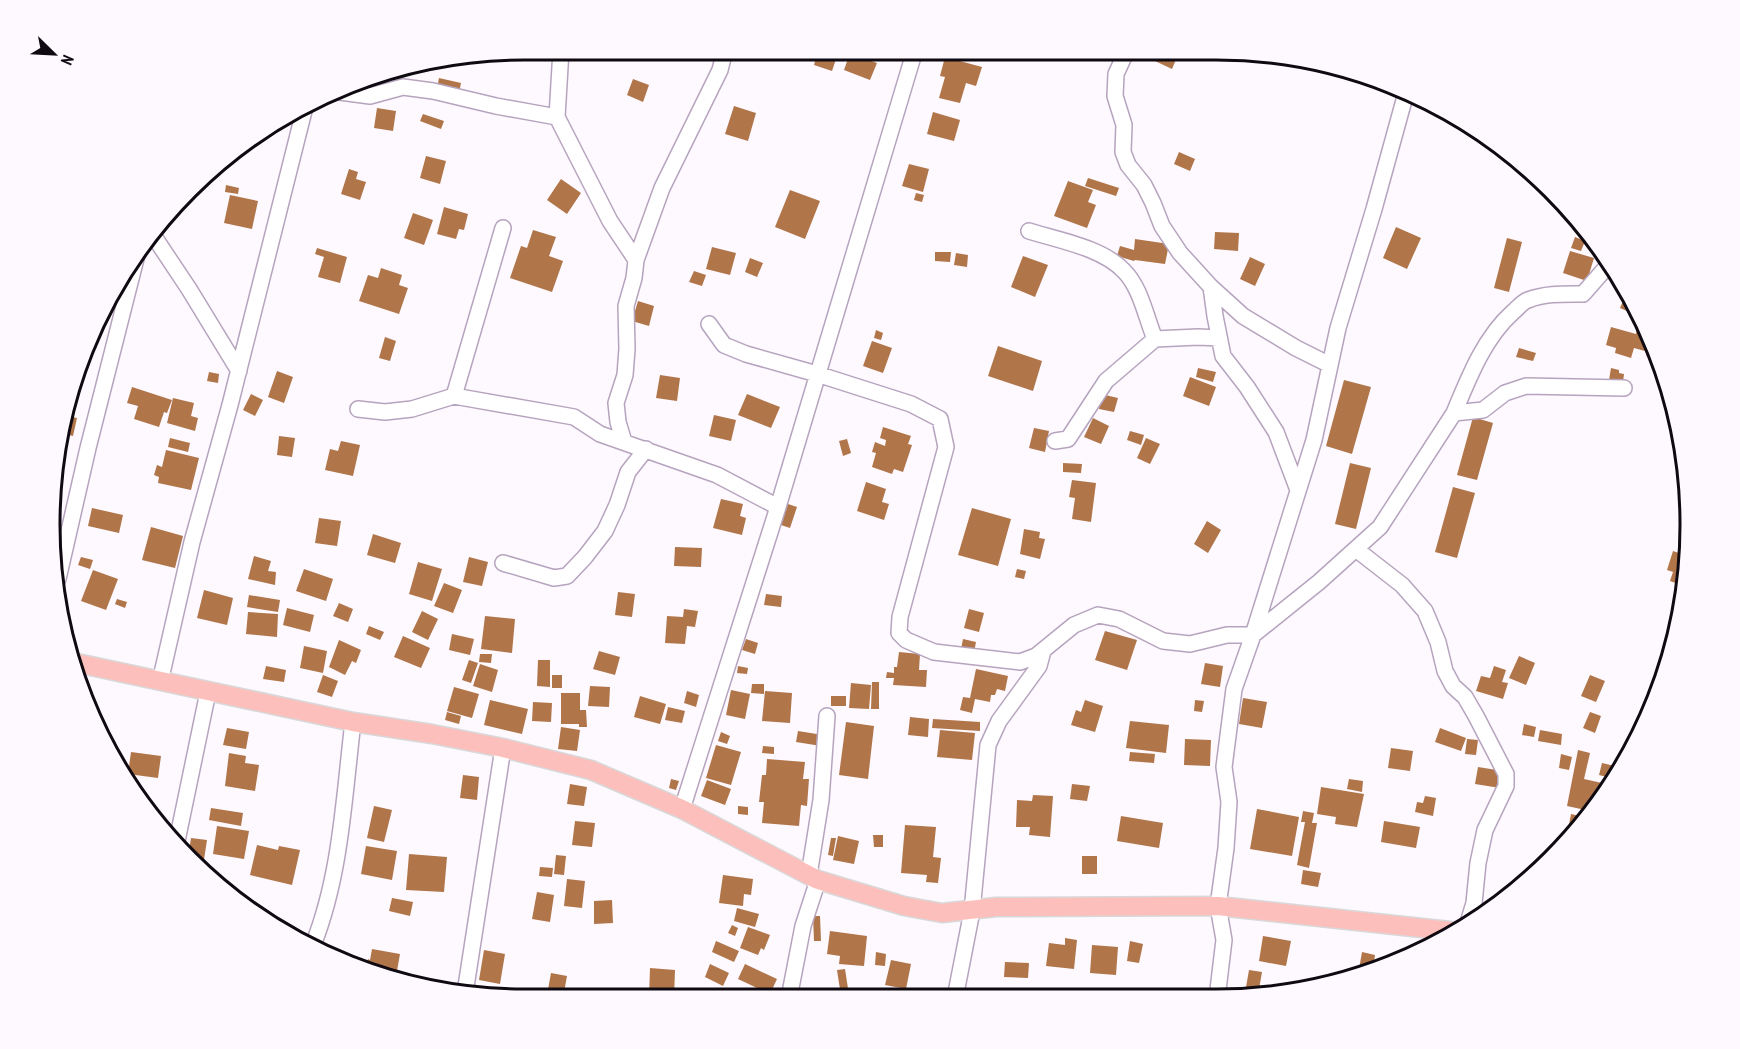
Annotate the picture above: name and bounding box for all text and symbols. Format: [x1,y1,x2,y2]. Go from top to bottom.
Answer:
north arrow [24,24,84,84]
text: N [57,52,79,68]

